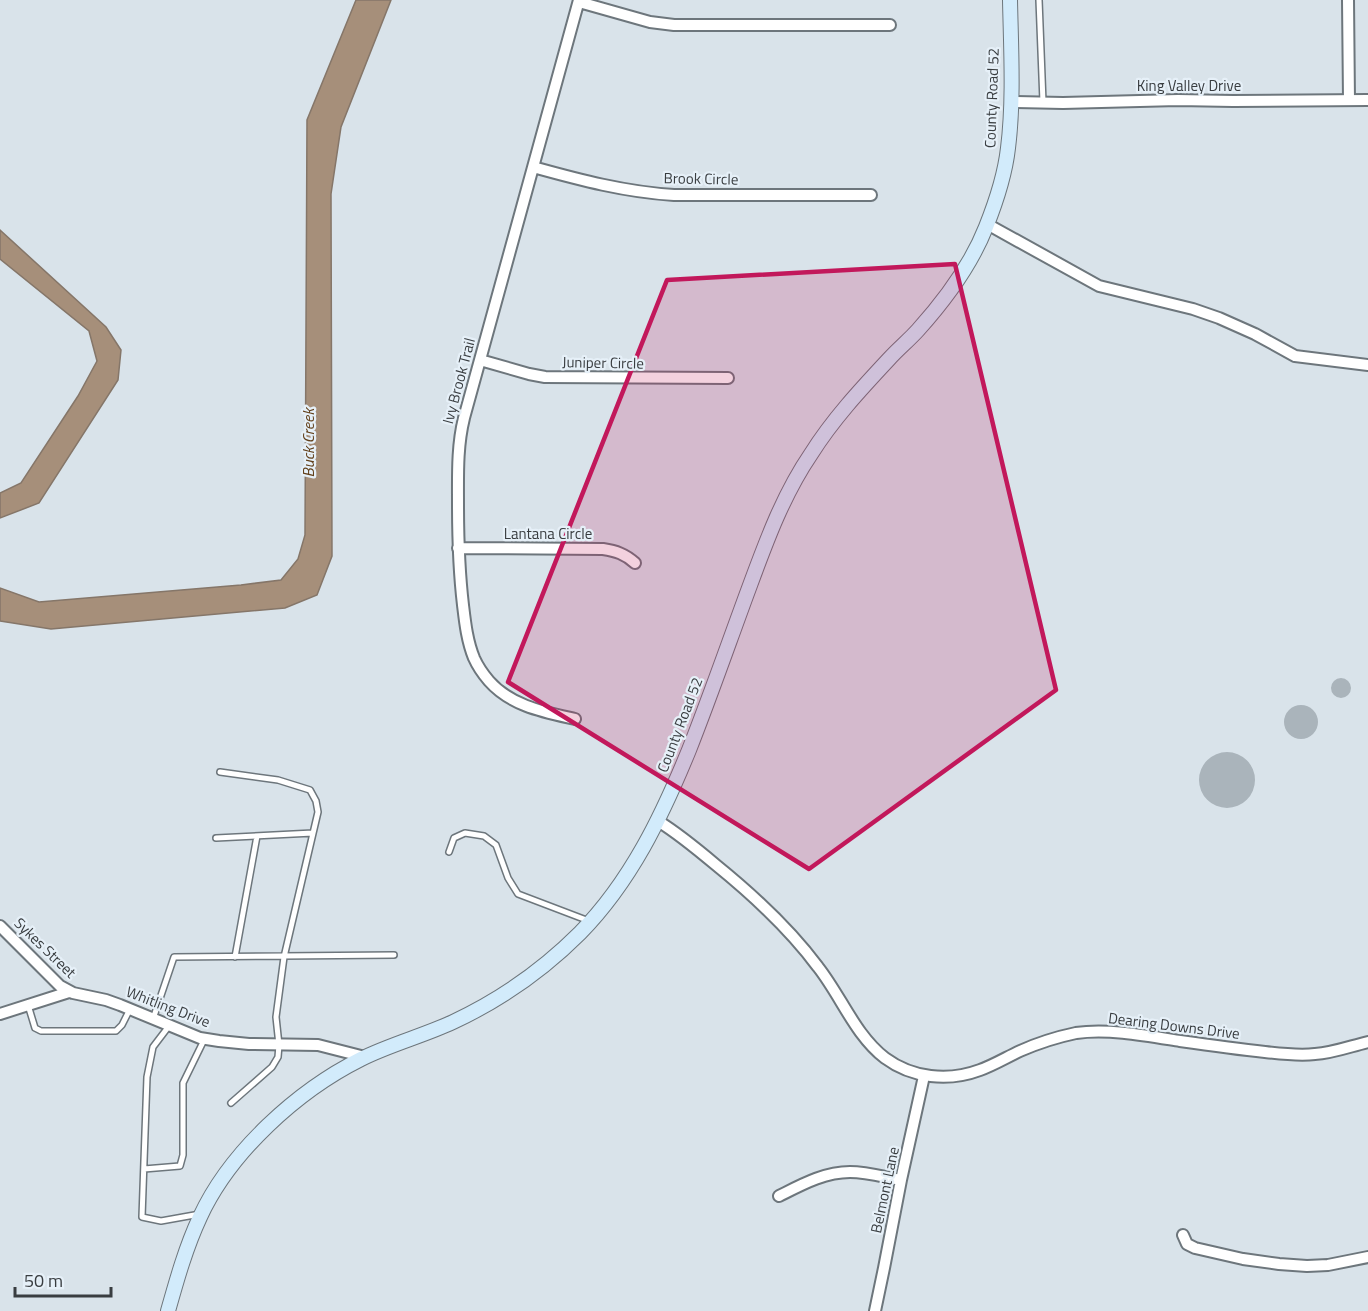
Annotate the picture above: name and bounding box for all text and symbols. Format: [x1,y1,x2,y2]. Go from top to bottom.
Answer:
street label: County Road 52 [978,47,1005,149]
street label: King Valley Drive [1137,74,1241,97]
street label: Brook Circle [663,166,739,191]
street label: Ivy Brook Trail [436,335,481,426]
street label: Juniper Circle [562,350,644,375]
water label: Buck Creek [296,407,320,478]
street label: Lantana Circle [504,522,592,545]
street label: County Road 52 [651,674,708,776]
street label: Sykes Street [9,912,82,984]
street label: Whitling Drive [123,980,214,1033]
street label: Dearing Downs Drive [1107,1006,1241,1045]
street label: Belmont Lane [864,1145,905,1235]
scale bar [15,1260,111,1298]
text: 50 m [24,1267,63,1294]

